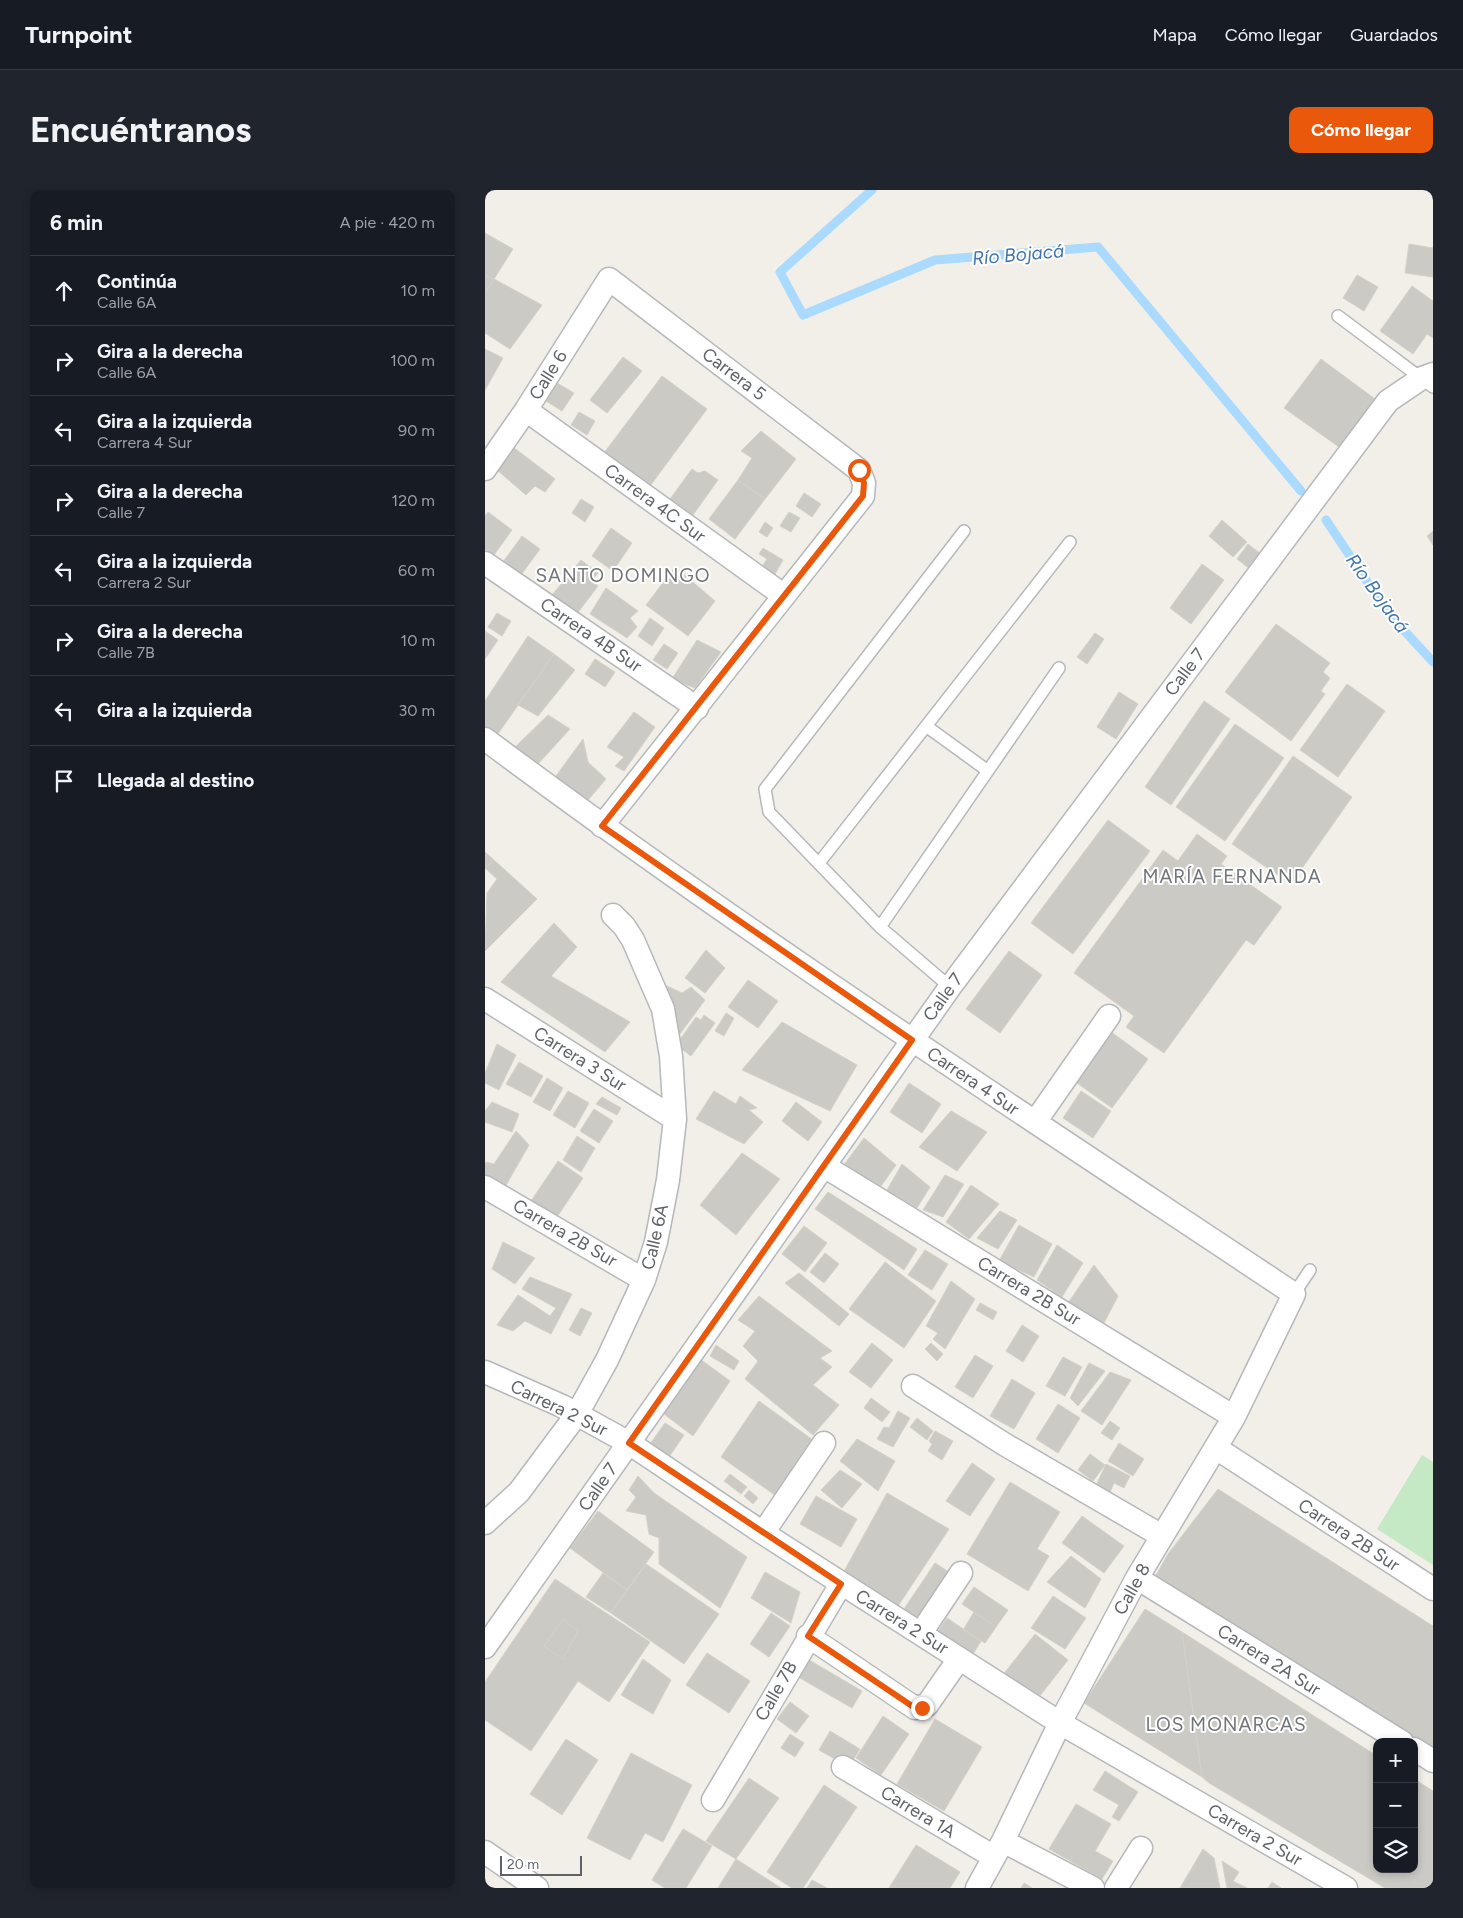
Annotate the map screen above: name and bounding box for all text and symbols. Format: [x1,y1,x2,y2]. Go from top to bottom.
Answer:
text: Turnpoint [25,20,132,49]
text: Mapa [1152,24,1197,46]
text: Cómo llegar [1225,24,1322,46]
text: Guardados [1350,24,1438,46]
button: Cómo llegar [1289,107,1433,153]
text: Encuéntranos [30,109,251,151]
text: 6 min [50,210,103,235]
text: A pie · 420 m [340,213,435,232]
water label: Río Bojacá [971,239,1065,270]
text: Continúa [97,270,177,293]
icon: ahead [50,277,78,305]
text: 10 m [401,281,435,300]
text: Calle 6A [97,293,156,312]
text: Gira a la derecha [97,340,243,363]
street label: Carrera 5 [698,343,770,405]
street label: Calle 6 [524,346,572,404]
icon: right [50,347,78,375]
text: 100 m [390,351,435,370]
text: Calle 6A [97,363,156,382]
text: Gira a la izquierda [97,410,252,433]
icon: left [50,417,78,445]
text: 90 m [398,421,435,440]
text: Carrera 4 Sur [97,433,192,452]
street label: Carrera 4C Sur [600,459,710,547]
route start [848,459,871,482]
text: Gira a la derecha [97,480,243,503]
icon: right [50,487,78,515]
text: 120 m [392,491,435,510]
text: Calle 7 [97,503,145,522]
water label: Río Bojacá [1341,549,1414,637]
text: Gira a la izquierda [97,550,252,573]
icon: left [50,557,78,585]
text: 60 m [398,561,435,580]
district label: SANTO DOMINGO [535,564,711,587]
text: Carrera 2 Sur [97,573,191,592]
street label: Carrera 4B Sur [536,593,646,677]
text: Gira a la derecha [97,620,243,643]
icon: right [50,627,78,655]
text: 10 m [401,631,435,650]
text: Calle 7B [97,643,155,662]
street label: Calle 7 [1160,644,1210,700]
icon: left [50,697,78,725]
text: Gira a la izquierda [97,699,252,722]
text: 30 m [398,701,435,720]
icon: arrive [50,767,78,795]
text: Llegada al destino [97,769,254,792]
district label: MARÍA FERNANDA [1142,865,1322,888]
street label: Calle 7 [918,968,968,1025]
street label: Carrera 3 Sur [530,1022,630,1096]
street label: Carrera 4 Sur [923,1042,1023,1120]
street label: Carrera 2B Sur [509,1194,621,1272]
street label: Calle 6A [637,1202,673,1272]
street label: Carrera 2B Sur [973,1252,1085,1330]
street label: Carrera 2 Sur [507,1375,611,1441]
street label: Calle 7 [573,1458,623,1515]
street label: Carrera 2B Sur [1294,1494,1404,1576]
street label: Calle 8 [1109,1559,1155,1619]
street label: Carrera 2 Sur [851,1585,953,1659]
street label: Carrera 2A Sur [1213,1619,1325,1701]
street label: Calle 7B [750,1657,802,1725]
route end [911,1697,934,1720]
district label: LOS MONARCAS [1145,1713,1307,1736]
map controls [1373,1738,1418,1873]
button: + [1373,1738,1418,1783]
street label: Carrera 1A [877,1781,959,1843]
button: − [1373,1783,1418,1828]
street label: Carrera 2 Sur [1204,1799,1306,1871]
button: layers [1373,1828,1418,1873]
scale bar [500,1853,583,1876]
text: 20 m [507,1856,539,1873]

